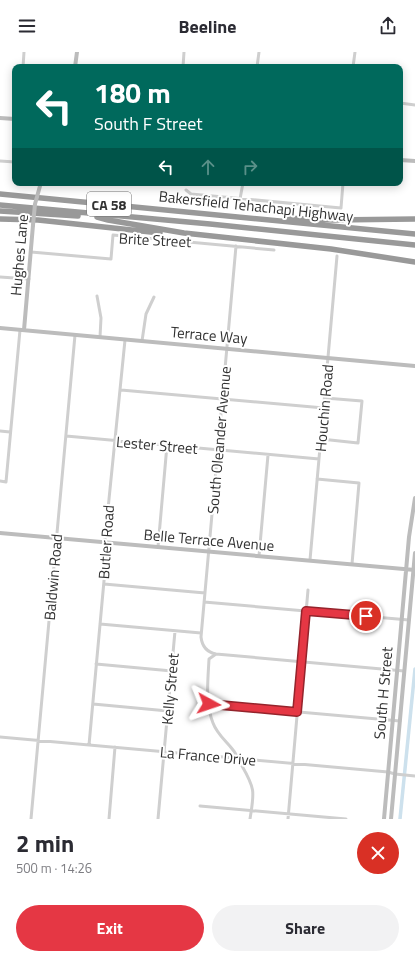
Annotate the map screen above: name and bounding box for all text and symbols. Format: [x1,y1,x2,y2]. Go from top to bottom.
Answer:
text: Beeline [179,13,236,40]
icon: menu [16,15,38,37]
icon: share [377,15,399,37]
text: 180 m [94,71,171,114]
icon: left [28,80,80,132]
text: South F Street [94,110,203,137]
icon: left [155,156,177,178]
icon: ahead [197,156,219,178]
icon: right [239,156,261,178]
street label: Bakersfield Tehachapi Highway [158,184,354,228]
road number: CA 58 [87,192,131,216]
street label: Hughes Lane [4,213,34,297]
street label: Brite Street [118,227,193,253]
street label: Terrace Way [170,320,248,350]
street label: Houchin Road [309,363,339,453]
street label: South Oleander Avenue [201,365,237,515]
street label: Lester Street [115,430,199,460]
street label: Butler Road [92,504,120,580]
street label: Belle Terrace Avenue [143,523,275,557]
street label: Baldwin Road [38,533,68,621]
pin [349,599,383,633]
icon: arrive [355,605,377,627]
street label: South H Street [368,645,399,740]
street label: Kelly Street [155,651,185,726]
position arrow [188,683,230,725]
street label: La France Drive [159,740,257,772]
text: 2 min [16,825,74,861]
button: close [357,832,399,874]
text: 500 m · 14:26 [16,858,92,878]
button: Exit [16,905,204,951]
button: Share [212,905,399,951]

